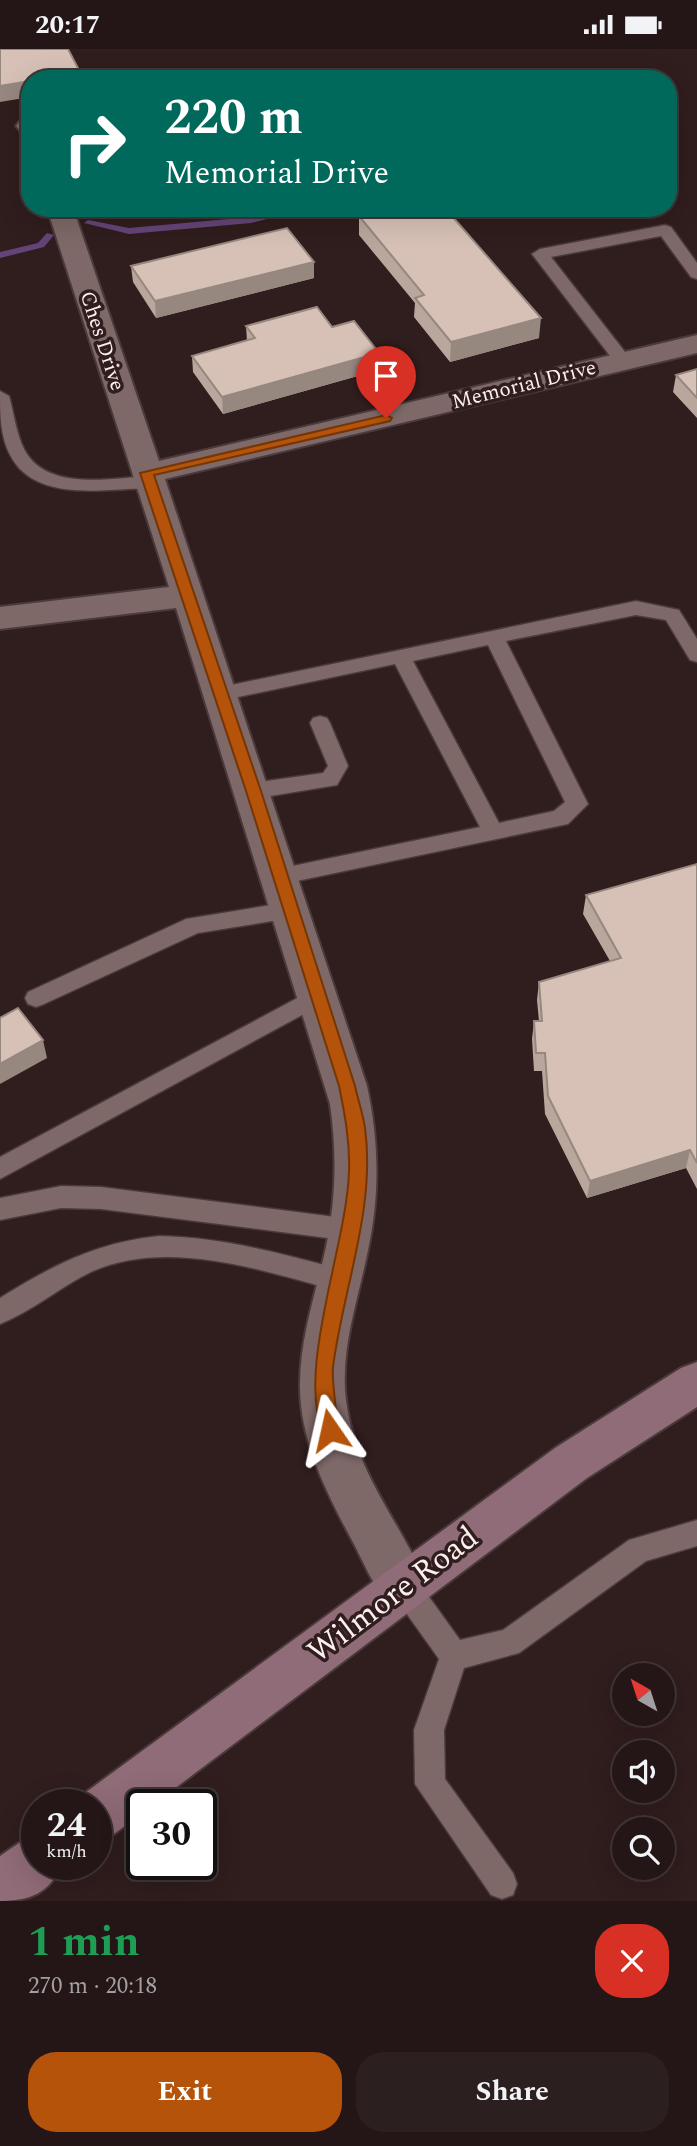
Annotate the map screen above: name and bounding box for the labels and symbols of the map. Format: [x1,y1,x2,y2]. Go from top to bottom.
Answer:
street label: Ches Drive [71,287,133,395]
pin [356,346,416,418]
street label: Memorial Drive [449,352,599,418]
position arrow [293,1393,367,1467]
street label: Wilmore Road [297,1514,489,1676]
north arrow [612,1663,676,1725]
speed limit sign: 30 [126,1789,217,1880]

